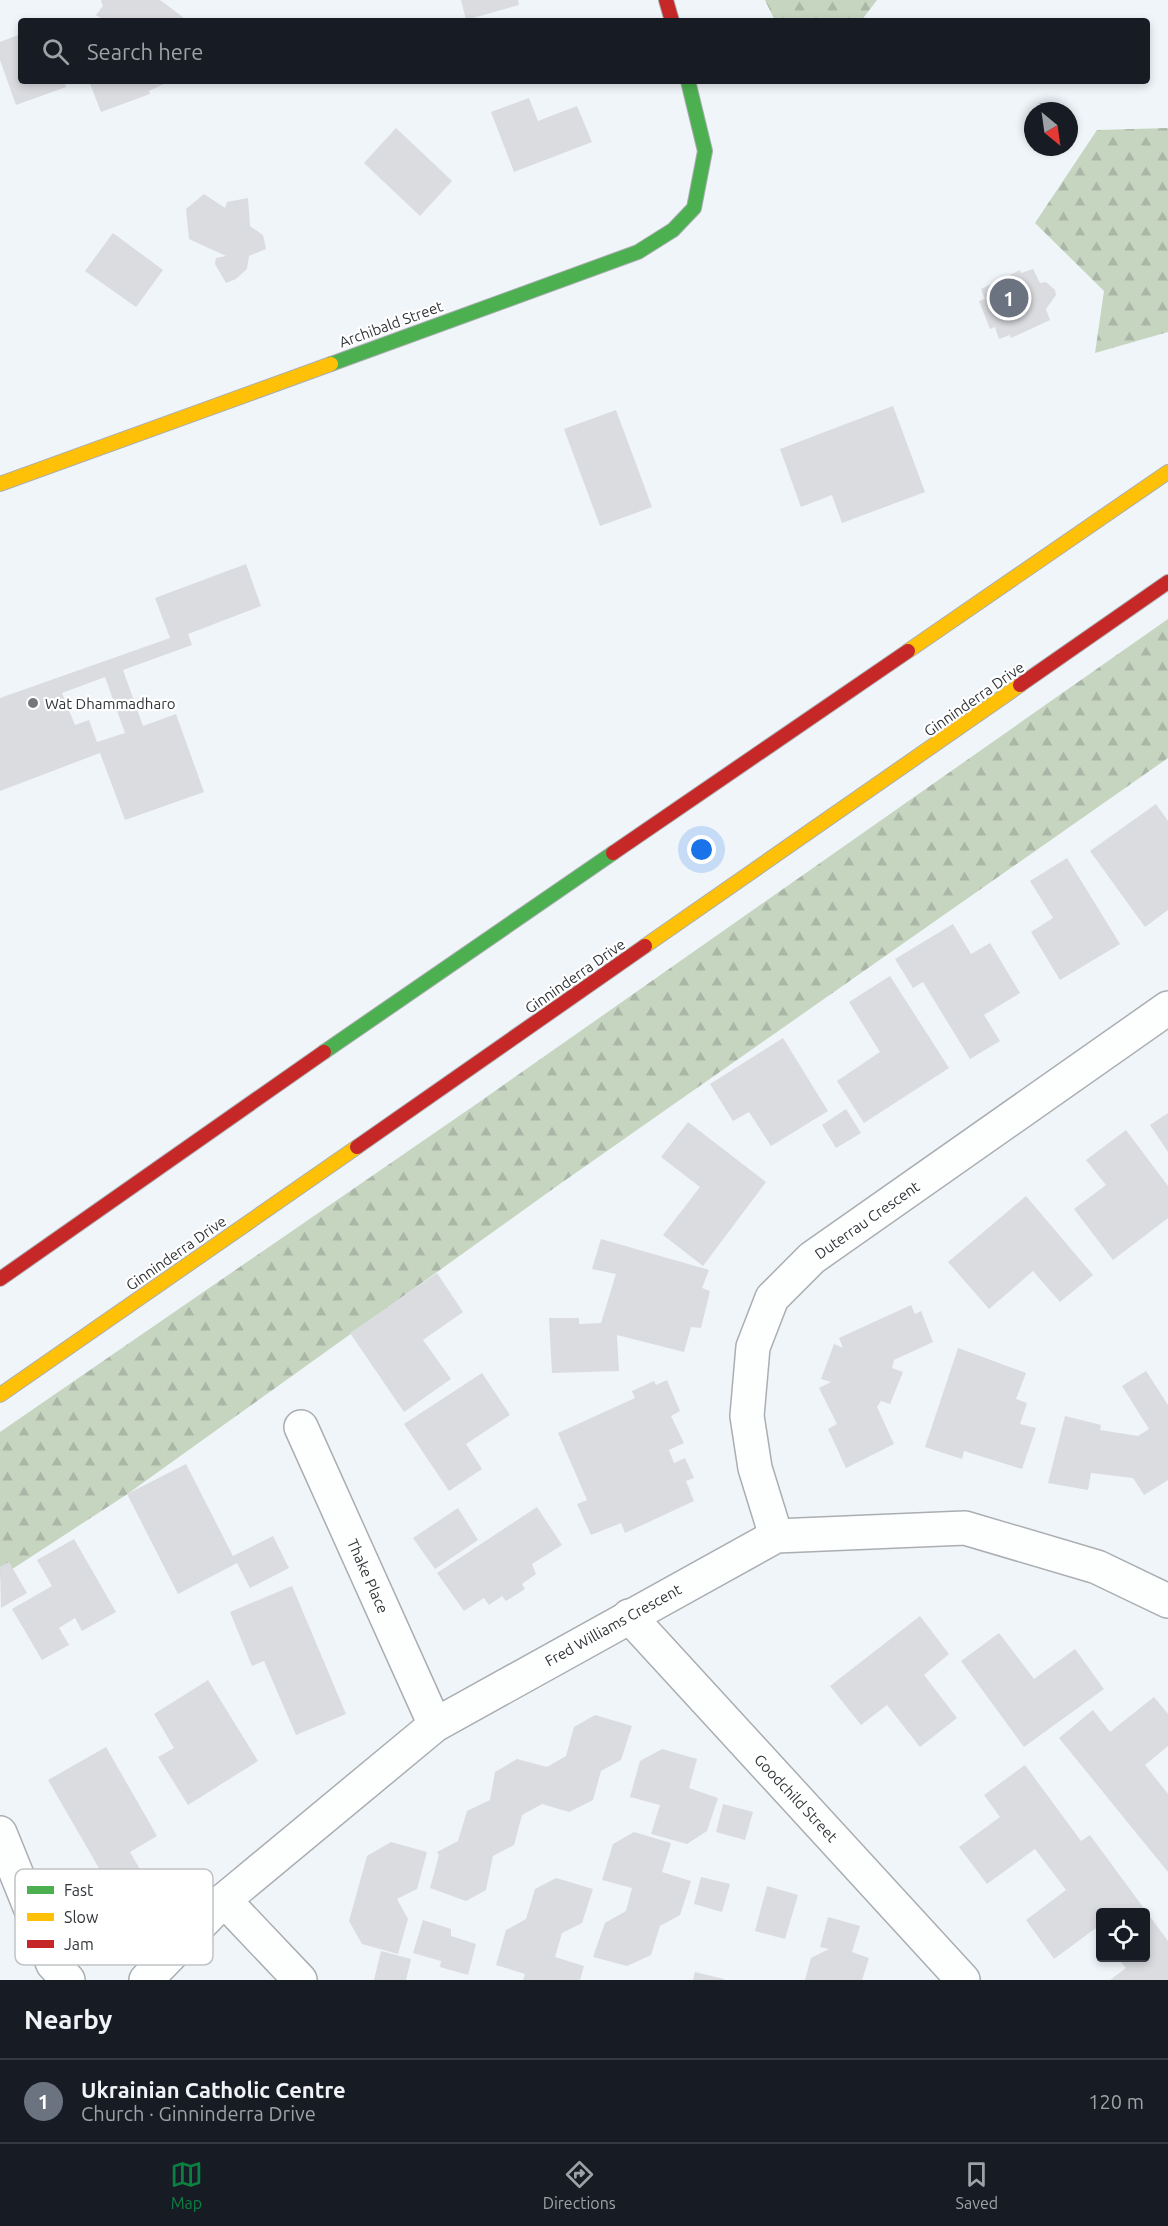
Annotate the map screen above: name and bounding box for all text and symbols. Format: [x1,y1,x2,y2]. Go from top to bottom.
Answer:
search box [18,18,1150,84]
icon: search [39,35,72,68]
text: Search here [87,39,203,64]
north arrow [1024,102,1078,156]
pin: 1 [990,276,1028,320]
street label: Archibald Street [337,297,445,351]
street label: Ginninderra Drive [921,658,1027,740]
place label: Wat Dhammadharo [45,695,176,712]
marker: Wat Dhammadharo [26,696,40,710]
your location [687,835,716,864]
street label: Ginninderra Drive [522,935,628,1017]
street label: Duterrau Crescent [811,1178,923,1262]
street label: Ginninderra Drive [123,1212,229,1294]
street label: Thake Place [344,1536,392,1616]
street label: Fred Williams Crescent [542,1580,684,1670]
street label: Goodchild Street [751,1751,841,1845]
legend [15,1869,213,1965]
text: Fast [64,1881,94,1899]
text: Slow [64,1908,99,1926]
map controls [1096,1908,1150,1962]
button: locate [1096,1908,1150,1962]
text: Jam [64,1935,94,1953]
text: Nearby [24,2005,112,2034]
text: Ukrainian Catholic Centre [81,2077,346,2102]
text: 1 [38,2090,49,2113]
text: 120 m [1088,2090,1144,2113]
text: Church · Ginninderra Drive [81,2102,316,2125]
tab: Map [170,2158,203,2212]
tab: Directions [543,2158,616,2212]
tab: Saved [956,2158,998,2212]

